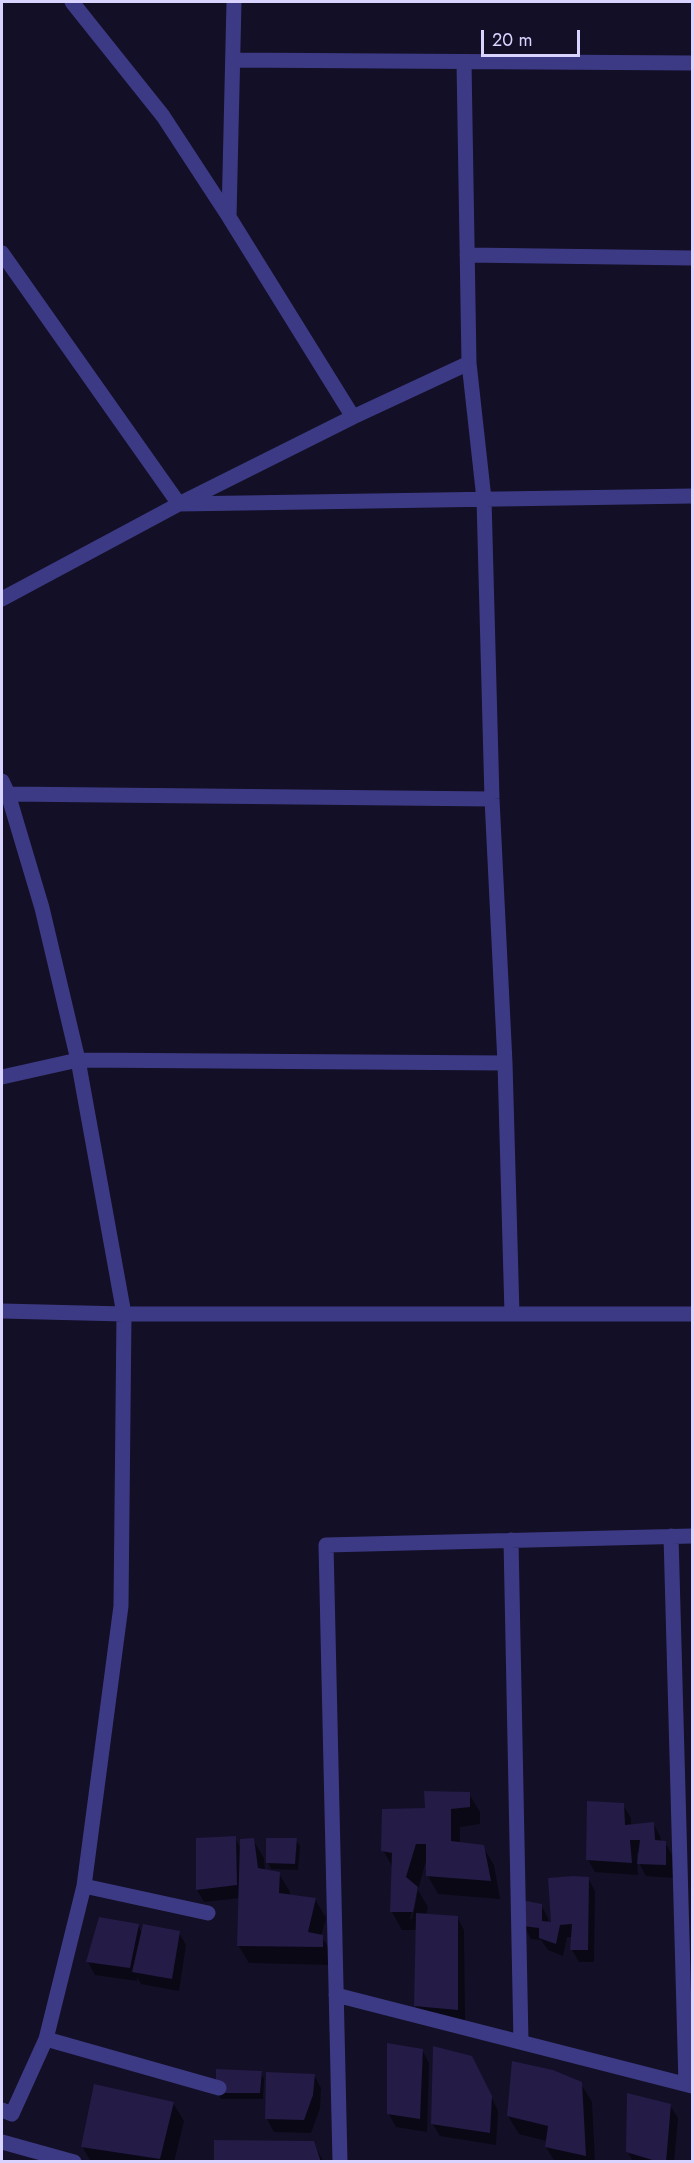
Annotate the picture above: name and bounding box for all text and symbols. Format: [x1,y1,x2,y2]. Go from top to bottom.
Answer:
scale bar [484,18,583,56]
text: 20 m [492,27,532,53]

